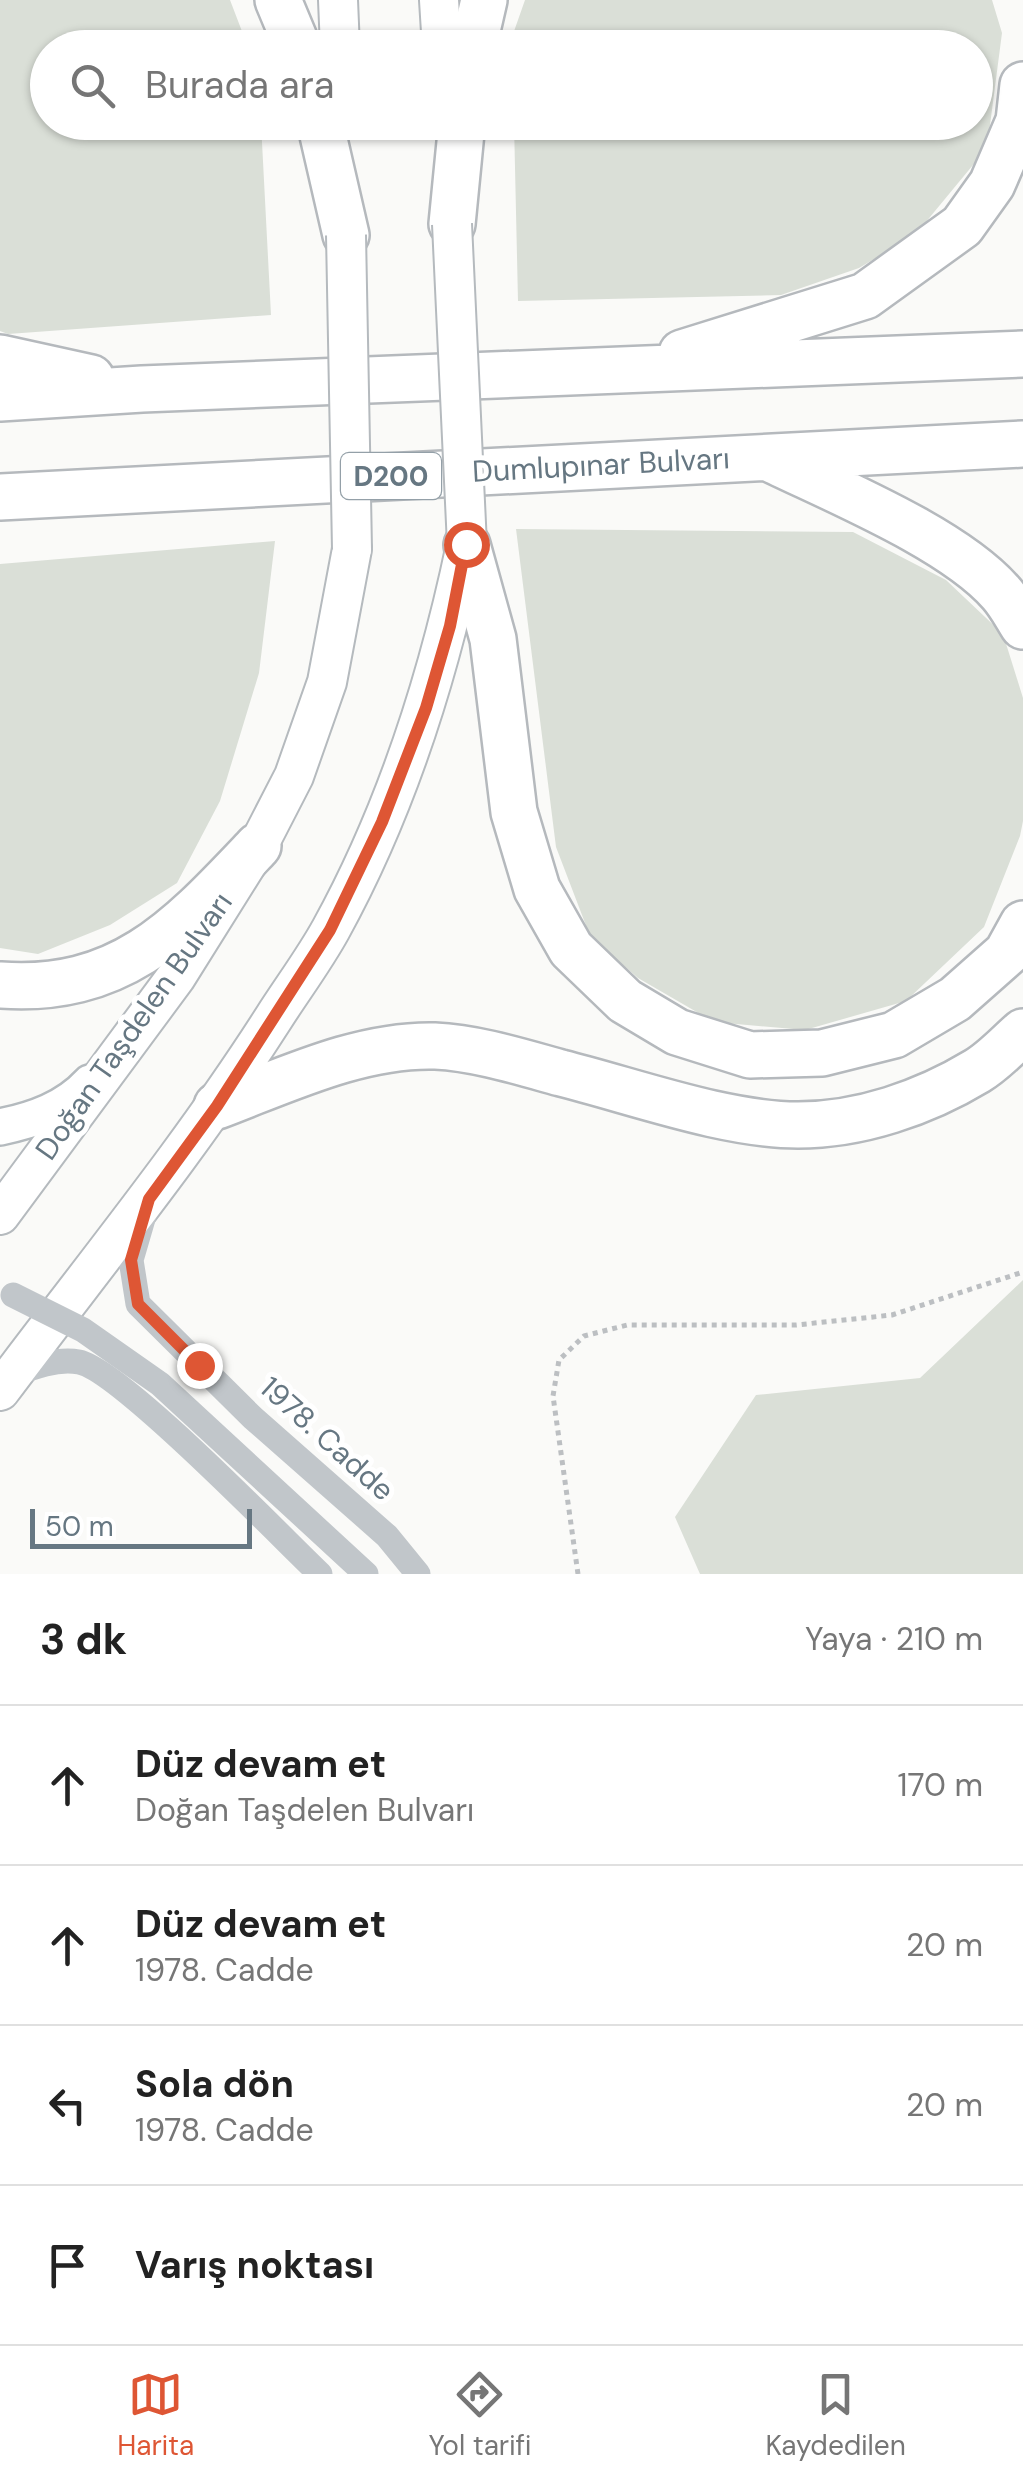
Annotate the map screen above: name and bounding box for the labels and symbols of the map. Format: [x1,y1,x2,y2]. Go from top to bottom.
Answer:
street label: Dumlupınar Bulvarı [471,438,731,491]
road number: D200 [341,453,441,499]
route start [444,522,490,568]
street label: Doğan Taşdelen Bulvarı [26,884,241,1167]
route end [177,1343,223,1389]
street label: 1978. Cadde [252,1368,403,1509]
scale bar [30,1504,252,1548]

